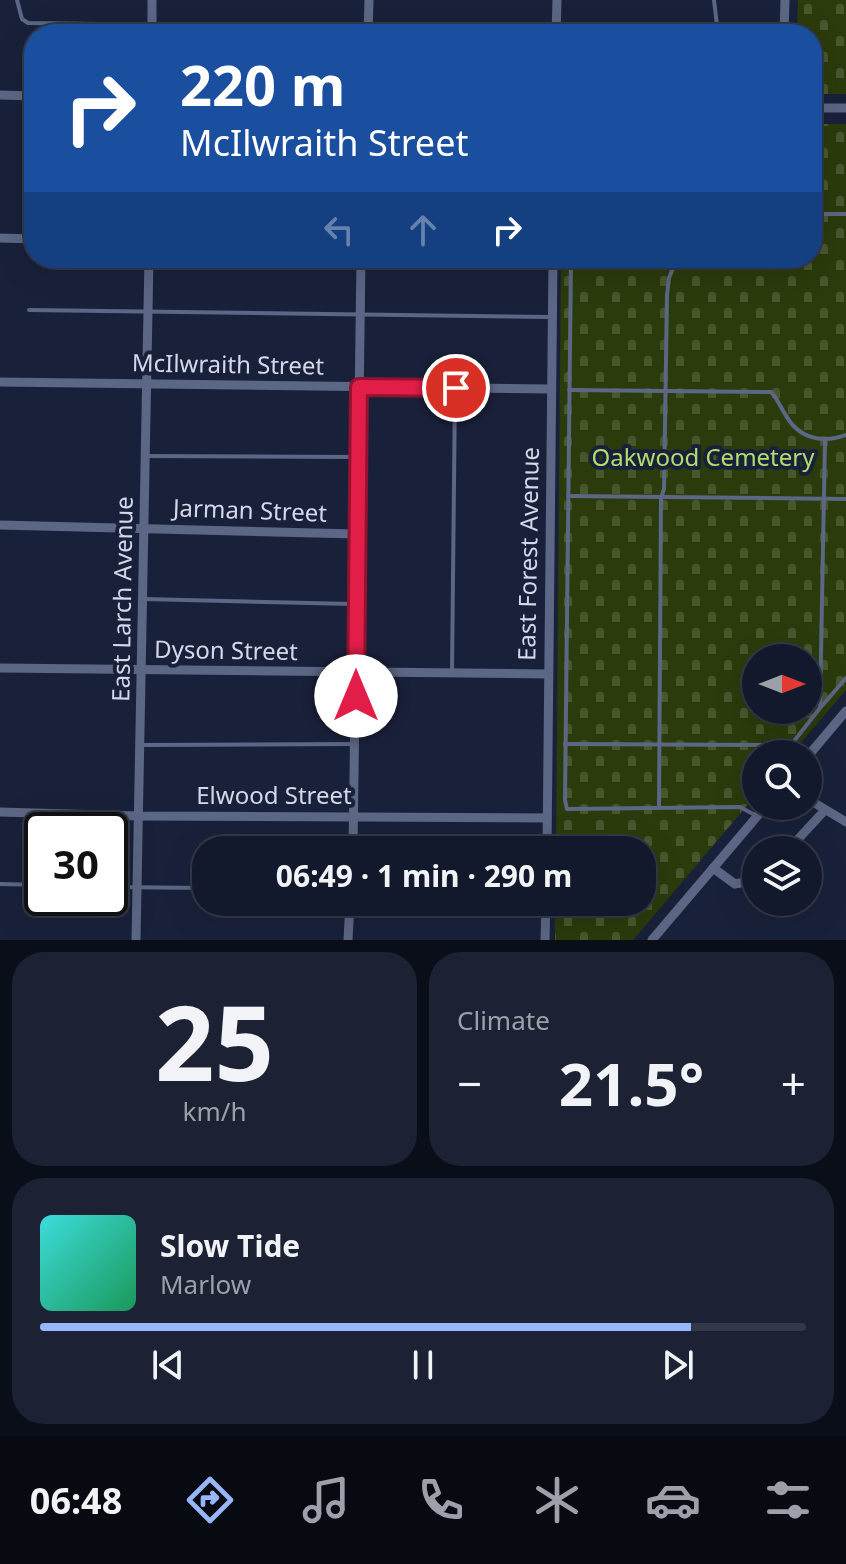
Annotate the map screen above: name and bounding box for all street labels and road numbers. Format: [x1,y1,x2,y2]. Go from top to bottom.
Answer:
street label: McIlwraith Street [132,345,325,382]
street label: East Forest Avenue [509,447,546,661]
street label: Jarman Street [171,490,328,529]
street label: East Larch Avenue [103,496,140,702]
street label: Dyson Street [154,632,299,667]
street label: Elwood Street [196,778,352,811]

